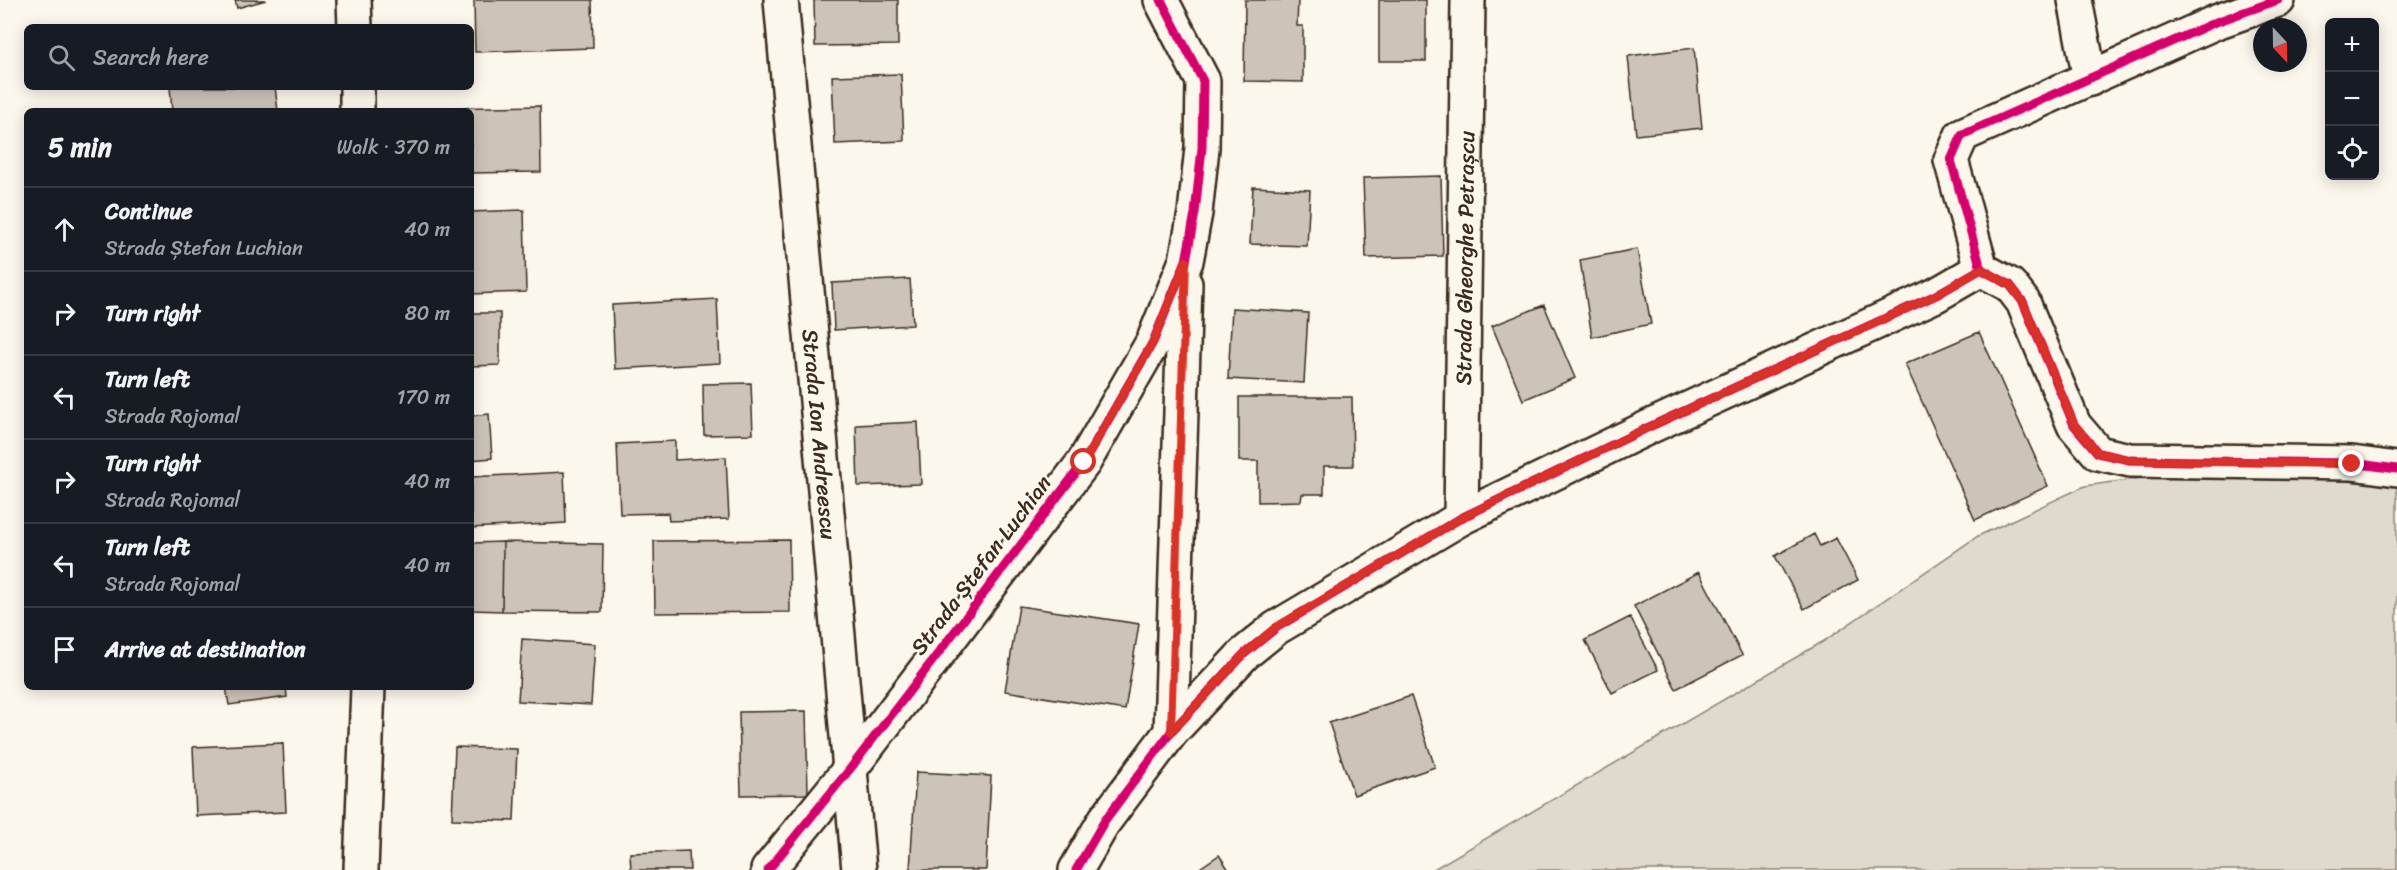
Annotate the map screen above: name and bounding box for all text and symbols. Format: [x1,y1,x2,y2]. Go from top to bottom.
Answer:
north arrow [2253,18,2307,72]
map controls [2325,18,2379,180]
button: + [2325,18,2379,72]
search box [24,24,474,90]
text: Search here [93,38,209,77]
icon: search [45,41,78,74]
button: − [2325,72,2379,126]
text: 5 min [48,124,112,170]
button: locate [2325,126,2379,180]
text: Walk · 370 m [337,130,450,165]
street label: Strada Gheorghe Petrașcu [1443,130,1486,385]
text: Continue [105,192,193,231]
text: 40 m [404,212,450,247]
icon: ahead [48,213,81,246]
text: Strada Ștefan Luchian [105,231,303,266]
text: Turn right [105,294,200,333]
text: 80 m [405,296,450,331]
icon: right [48,297,81,330]
street label: Strada Ion Andreescu [791,327,849,542]
text: Turn left [105,360,190,399]
text: 170 m [397,380,450,415]
icon: left [48,381,81,414]
text: Strada Rojomal [105,399,240,434]
text: Turn right [105,444,200,483]
route start [1070,448,1096,474]
route end [2338,450,2364,476]
text: 40 m [404,464,450,499]
icon: right [48,465,81,498]
street label: Strada Ștefan Luchian [900,466,1062,664]
text: Strada Rojomal [105,483,240,518]
text: Turn left [105,528,190,567]
text: 40 m [404,548,450,583]
icon: left [48,549,81,582]
text: Strada Rojomal [105,567,240,602]
text: Arrive at destination [105,630,306,669]
icon: arrive [48,633,81,666]

